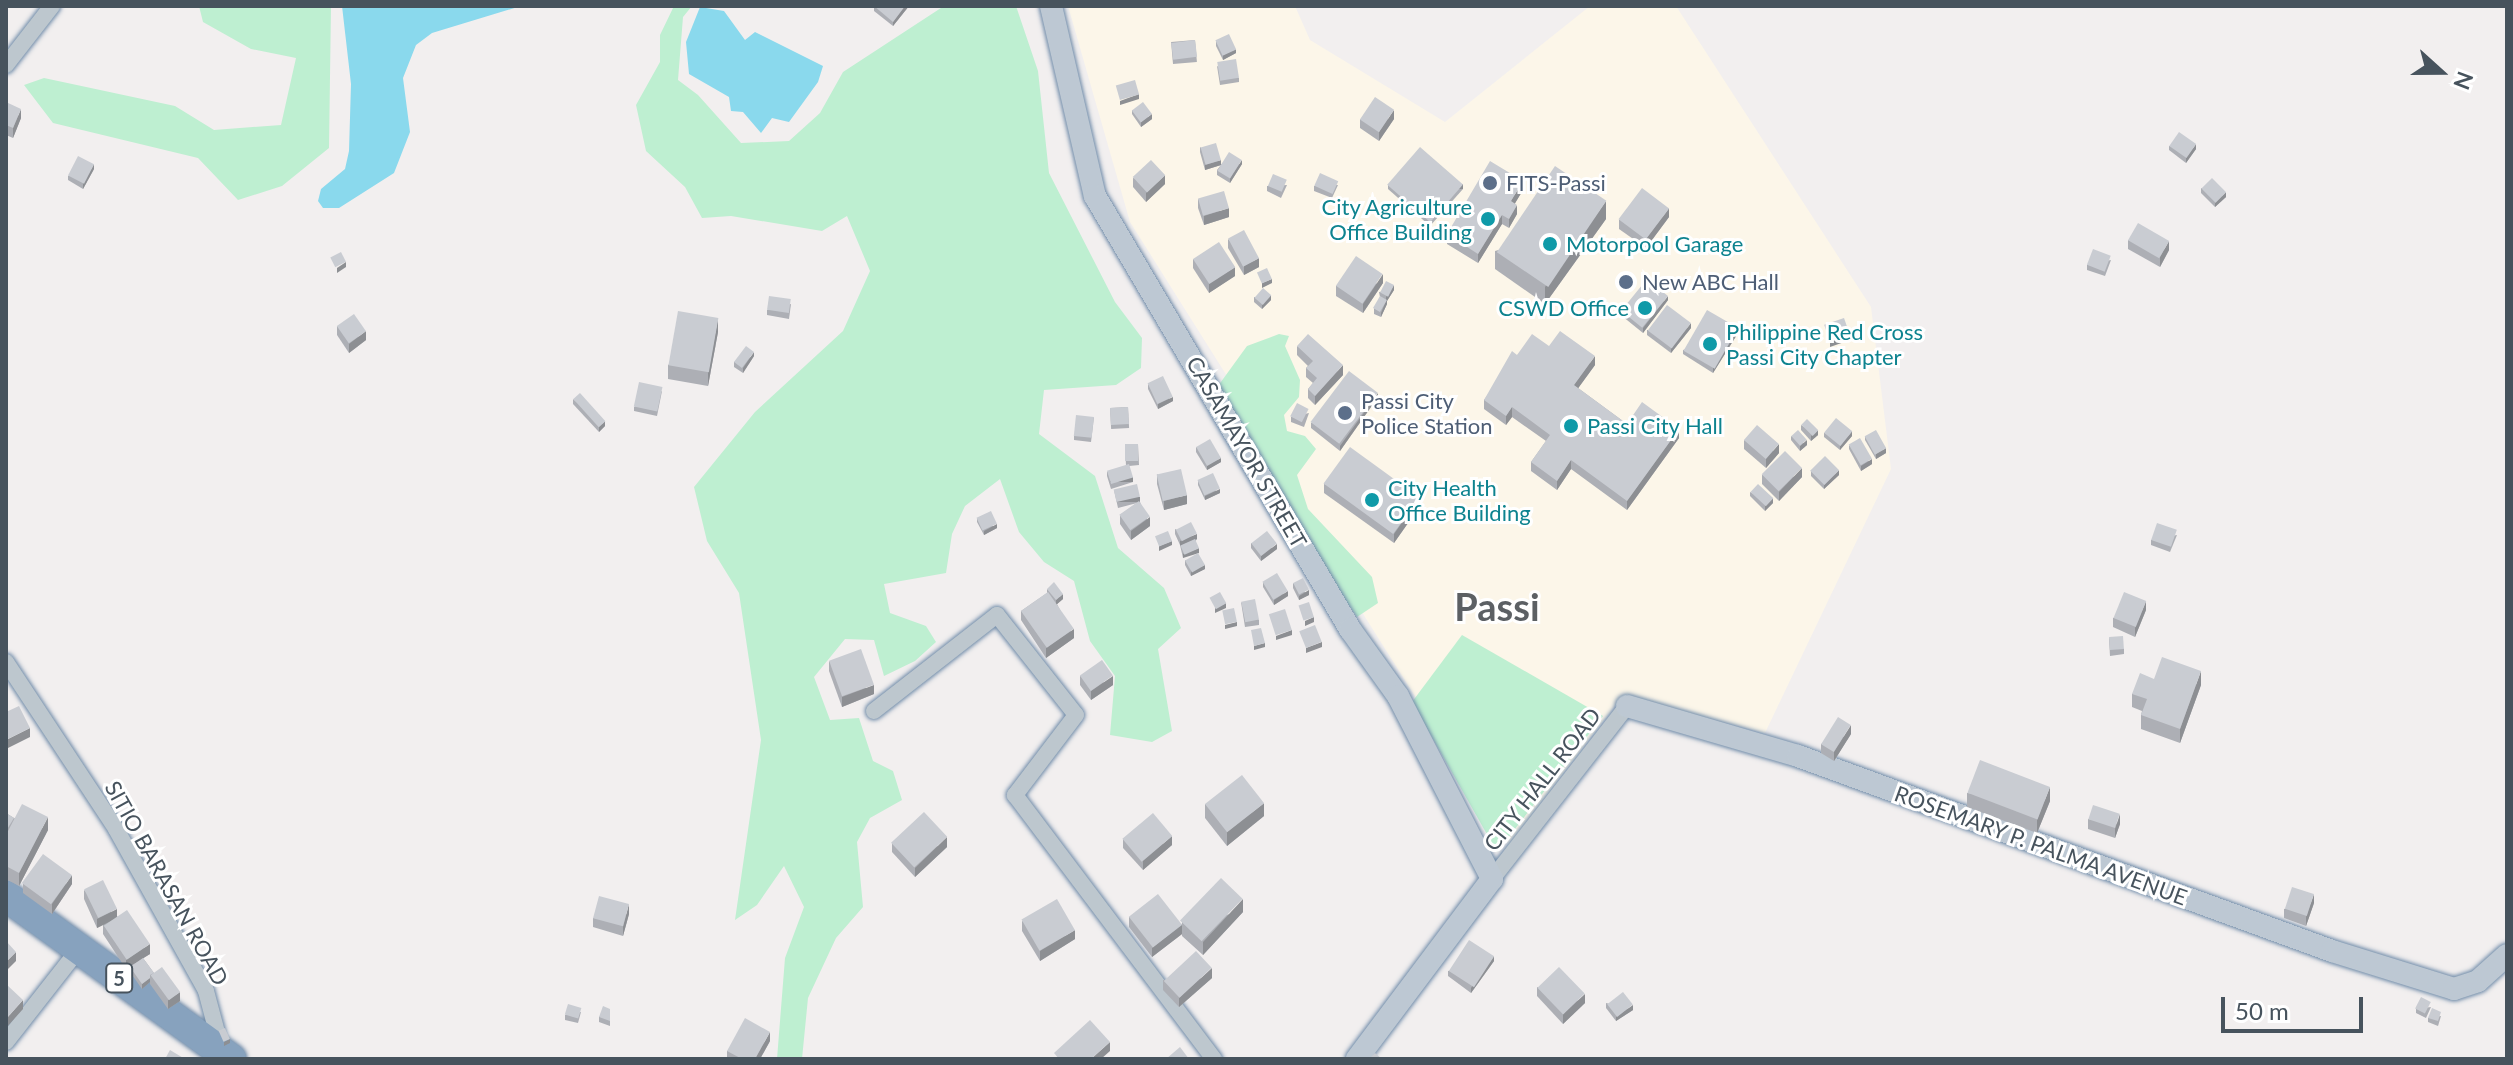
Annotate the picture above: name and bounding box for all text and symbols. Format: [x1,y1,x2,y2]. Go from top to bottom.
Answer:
north arrow [2401,32,2481,112]
text: N [2448,68,2480,94]
place label: FITS-Passi [1506,170,1606,196]
marker: FITS-Passi [1481,174,1499,192]
place label: City Agriculture Office Building [1320,193,1472,244]
marker: City Agriculture Office Building [1479,210,1497,228]
place label: Motorpool Garage [1566,231,1743,257]
marker: Motorpool Garage [1541,235,1559,253]
place label: New ABC Hall [1642,269,1780,295]
marker: New ABC Hall [1617,273,1635,291]
place label: CSWD Office [1498,295,1629,321]
marker: CSWD Office [1636,299,1654,317]
place label: Philippine Red Cross Passi City Chapter [1726,318,1923,370]
marker: Philippine Red Cross Passi City Chapter [1701,335,1719,353]
street label: CASAMAYOR STREET [1181,351,1313,553]
place label: Passi City Police Station [1361,387,1493,438]
marker: Passi City Police Station [1336,404,1354,422]
place label: Passi City Hall [1587,413,1723,439]
marker: Passi City Hall [1562,417,1580,435]
place label: City Health Office Building [1388,474,1531,526]
marker: City Health Office Building [1363,491,1381,509]
district label: Passi [1454,584,1540,630]
street label: CITY HALL ROAD [1478,702,1606,856]
street label: SITIO BARASAN ROAD [100,776,234,990]
street label: ROSEMARY P. PALMA AVENUE [1890,779,2192,911]
road number: 5 [105,962,133,994]
scale bar [2225,981,2367,1031]
text: 50 m [2235,996,2289,1025]

